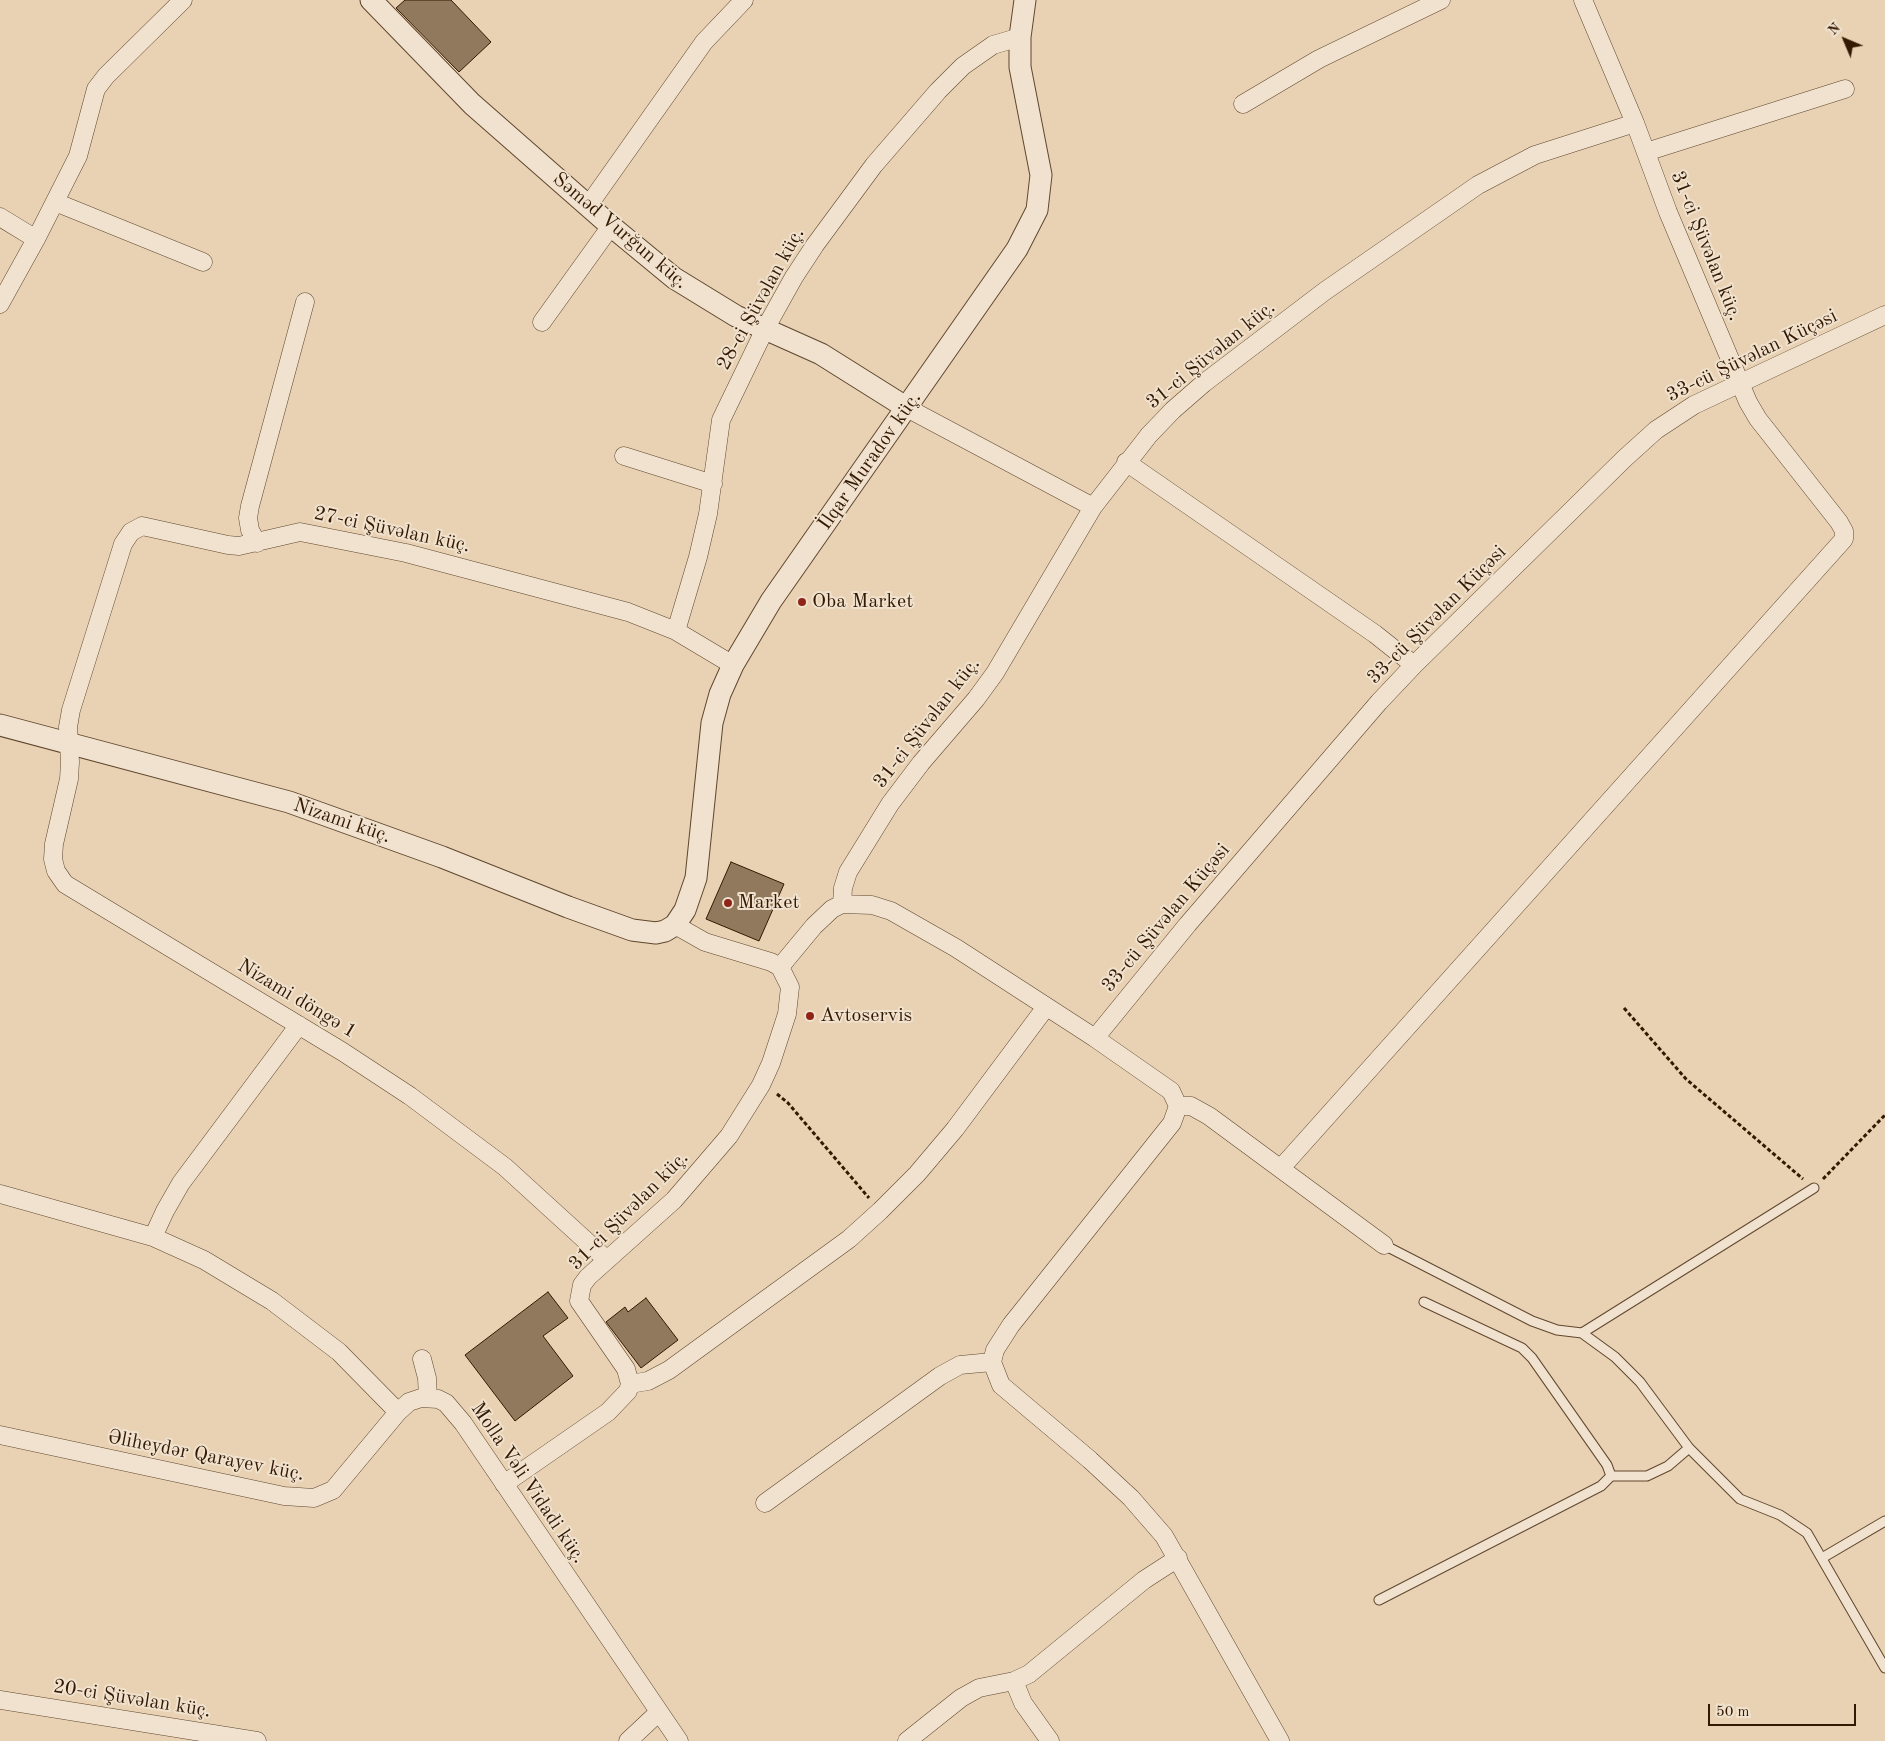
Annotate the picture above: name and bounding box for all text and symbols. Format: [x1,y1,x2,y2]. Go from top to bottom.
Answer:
north arrow [1820,15,1870,65]
text: N [1826,21,1843,38]
street label: Səməd Vurğun küç. [547,167,693,295]
street label: 31-ci Şüvəlan küç. [1665,168,1747,324]
street label: 28-ci Şüvəlan küç. [712,224,810,374]
street label: 31-ci Şüvəlan küç. [1142,296,1280,414]
street label: 33-cü Şüvəlan Küçəsi [1663,304,1841,408]
street label: İlqar Muradov küç. [813,387,927,535]
street label: 27-ci Şüvəlan küç. [312,502,472,558]
street label: 33-cü Şüvəlan Küçəsi [1362,540,1512,690]
place label: Oba Market [812,590,913,614]
marker: Oba Market [796,596,808,608]
street label: 31-ci Şüvəlan küç. [869,653,985,793]
street label: Nizami küç. [290,793,394,849]
street label: 33-cü Şüvəlan Küçəsi [1097,839,1235,997]
place label: Market [738,891,799,915]
marker: Market [722,897,734,909]
street label: Nizami döngə 1 [233,954,361,1044]
place label: Avtoservis [820,1004,912,1028]
marker: Avtoservis [804,1010,816,1022]
street label: 31-ci Şüvəlan küç. [564,1146,694,1276]
street label: Molla Vəli Vidadi küç. [465,1398,591,1568]
street label: Əliheydər Qarayev küç. [106,1425,306,1487]
street label: 20-ci Şüvəlan küç. [51,1675,213,1723]
scale bar [1710,1694,1858,1726]
text: 50 m [1716,1705,1750,1720]

